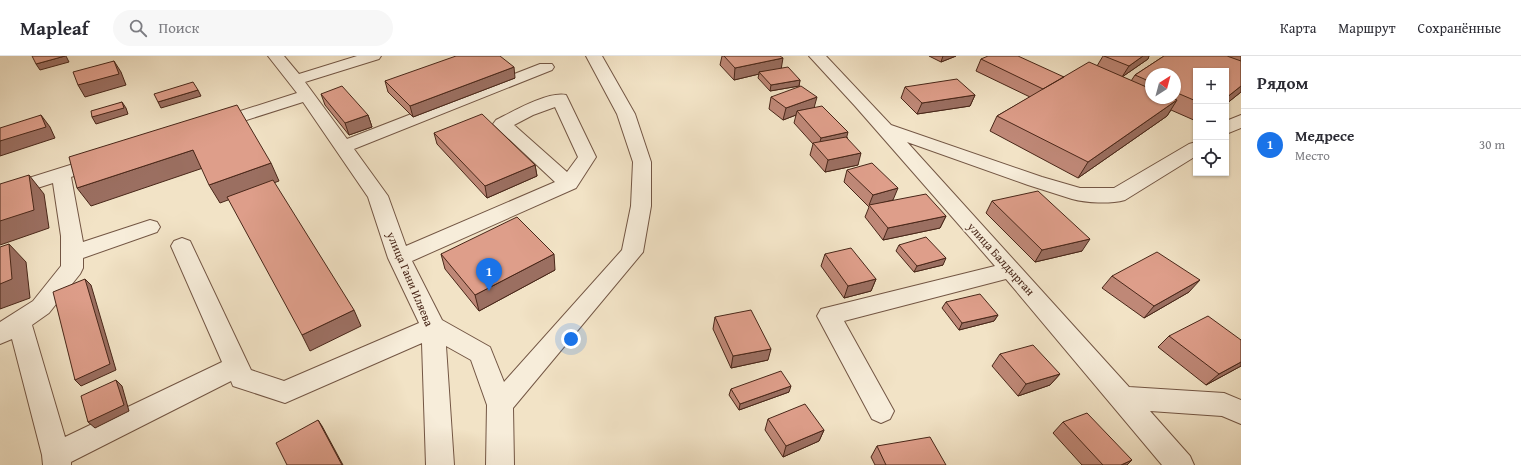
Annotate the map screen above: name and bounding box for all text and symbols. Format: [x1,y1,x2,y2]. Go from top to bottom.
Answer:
search box [113,10,393,46]
text: Mapleaf [20,14,89,42]
icon: search [127,17,149,39]
text: Поиск [159,17,199,38]
text: Карта [1280,18,1316,38]
text: Маршрут [1338,18,1396,38]
text: Сохранённые [1418,18,1501,38]
north arrow [1145,68,1181,104]
map controls [1193,68,1229,176]
button: + [1193,68,1229,104]
text: Рядом [1257,70,1308,95]
button: − [1193,104,1229,140]
text: Медресе [1295,125,1354,146]
text: 1 [1267,135,1273,154]
text: 30 m [1479,135,1505,154]
button: locate [1193,140,1229,176]
text: Место [1295,146,1330,165]
street label: улица Балдырган [963,218,1039,299]
street label: улица Гани Иляева [382,228,438,329]
pin: 1 [476,258,502,291]
your location [561,329,581,349]

